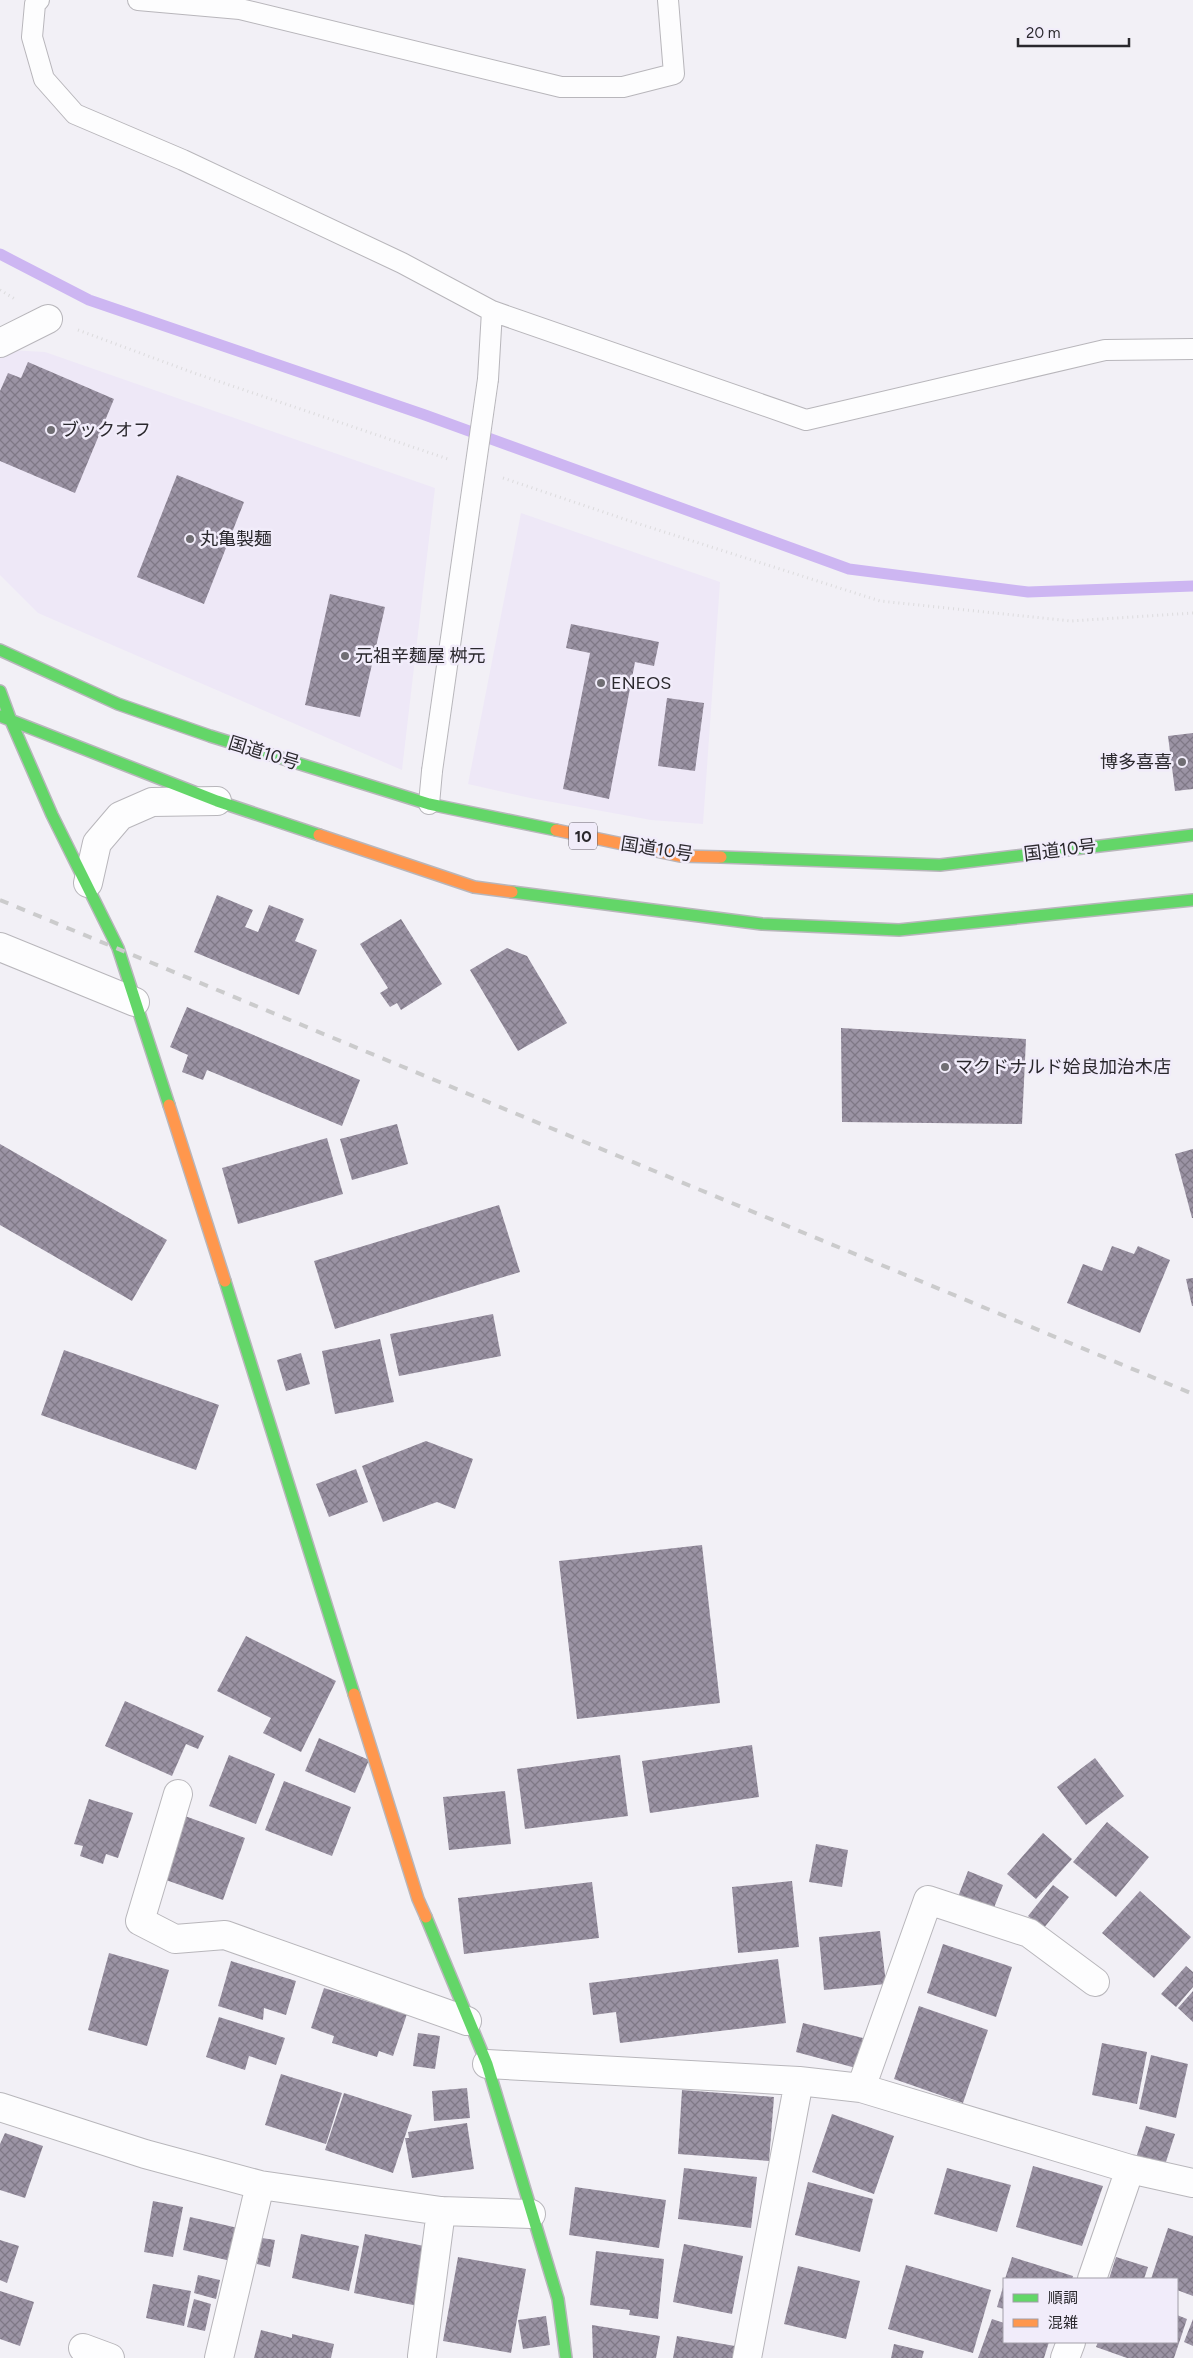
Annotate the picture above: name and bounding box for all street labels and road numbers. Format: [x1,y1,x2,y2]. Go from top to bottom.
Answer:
street label: 国道10号 [226,732,302,774]
road number: 10 [569,822,597,849]
street label: 国道10号 [619,832,695,866]
street label: 国道10号 [1022,835,1098,865]

